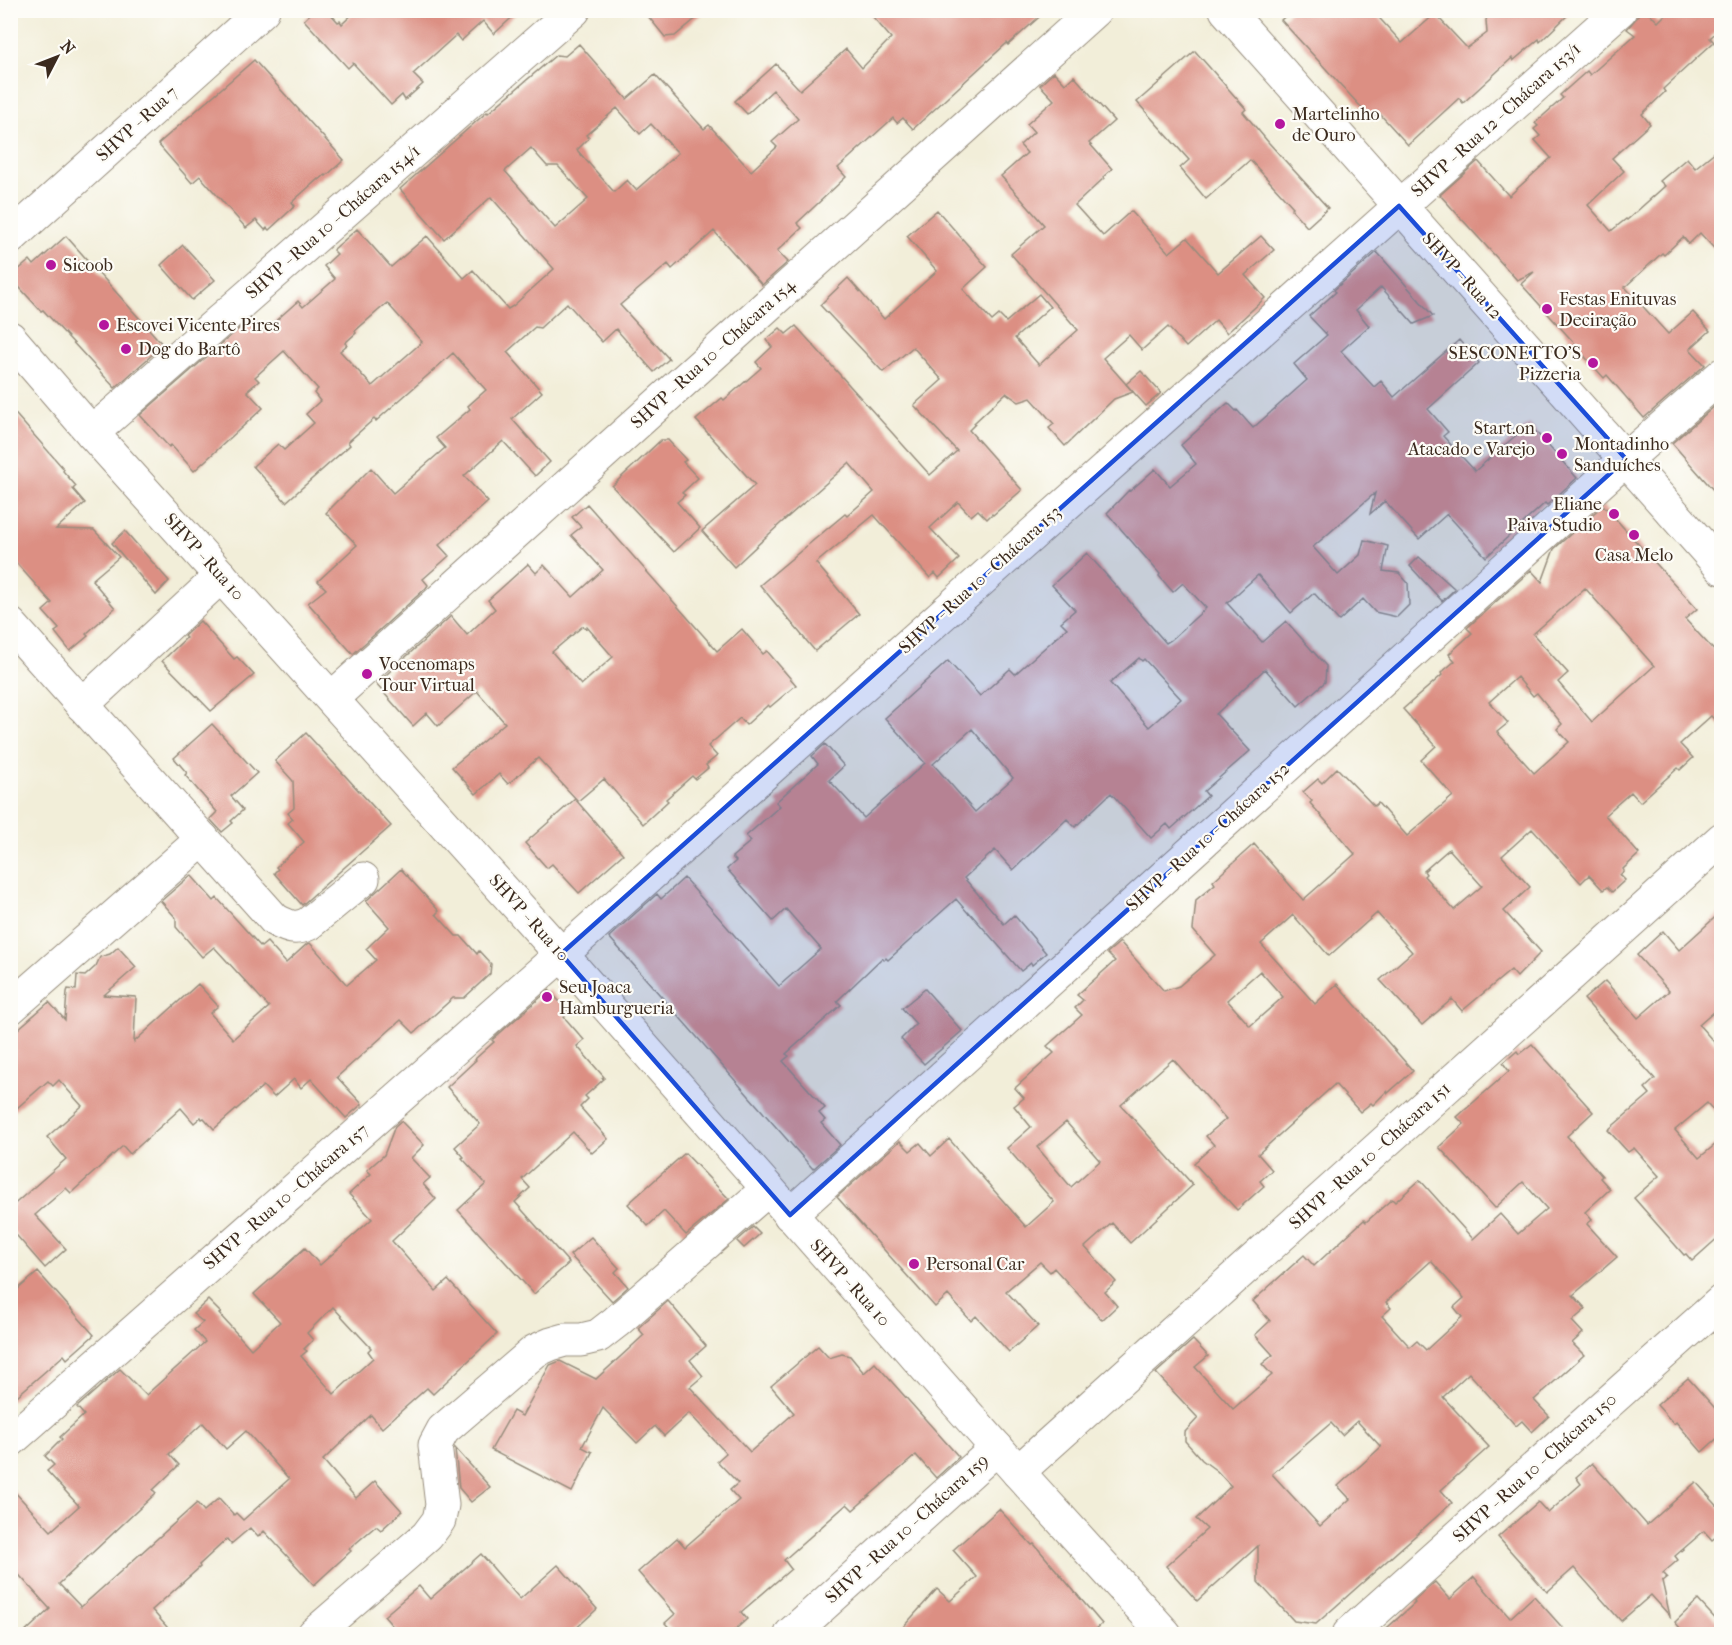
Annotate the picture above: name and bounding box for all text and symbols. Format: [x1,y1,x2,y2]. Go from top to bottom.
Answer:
north arrow [27,27,87,87]
text: N [57,36,79,59]
street label: SHVP - Rua 12 - Chácara 153/1 [1407,38,1585,202]
street label: SHVP - Rua 7 [92,82,182,166]
place label: Martelinho de Ouro [1292,104,1380,146]
marker: Martelinho de Ouro [1273,117,1287,131]
street label: SHVP - Rua 10 - Chácara 154/1 [241,140,425,304]
street label: SHVP - Rua 12 [1418,228,1506,324]
place label: Sicoob [63,255,113,276]
marker: Sicoob [44,258,58,272]
street label: SHVP - Rua 10 - Chácara 154 [627,274,800,433]
place label: Festas Enituvas Deciração [1559,289,1677,331]
marker: Festas Enituvas Deciração [1540,302,1554,316]
place label: Escovei Vicente Pires [116,315,280,336]
marker: Escovei Vicente Pires [97,318,111,332]
place label: Dog do Bartô [138,339,240,360]
marker: Dog do Bartô [119,342,133,356]
place label: SESCONETTO'S Pizzeria [1449,343,1582,385]
marker: SESCONETTO'S Pizzeria [1586,356,1600,370]
place label: Start.on Atacado e Varejo [1407,418,1536,460]
marker: Start.on Atacado e Varejo [1540,431,1554,445]
place label: Montadinho Sanduíches [1574,434,1669,476]
marker: Montadinho Sanduíches [1555,447,1569,461]
place label: Eliane Paiva Studio [1507,494,1602,536]
street label: SHVP - Rua 10 - Chácara 153 [895,502,1065,658]
marker: Eliane Paiva Studio [1607,507,1621,521]
street label: SHVP - Rua 10 [159,509,249,605]
marker: Casa Melo [1627,528,1641,542]
place label: Casa Melo [1595,545,1673,566]
place label: Vocenomaps Tour Virtual [378,654,475,696]
marker: Vocenomaps Tour Virtual [360,667,374,681]
street label: SHVP - Rua 10 - Chácara 152 [1122,758,1294,916]
street label: SHVP - Rua 10 [484,870,574,966]
place label: Seu Joaca Hamburgueria [559,977,674,1019]
marker: Seu Joaca Hamburgueria [540,990,554,1004]
street label: SHVP - Rua 10 - Chácara 151 [1285,1078,1455,1234]
street label: SHVP - Rua 10 - Chácara 157 [199,1119,373,1274]
street label: SHVP - Rua 10 [805,1235,895,1331]
place label: Personal Car [926,1254,1025,1275]
marker: Personal Car [907,1257,921,1271]
street label: SHVP - Rua 10 - Chácara 150 [1449,1389,1621,1547]
street label: SHVP - Rua 10 - Chácara 159 [821,1450,993,1608]

